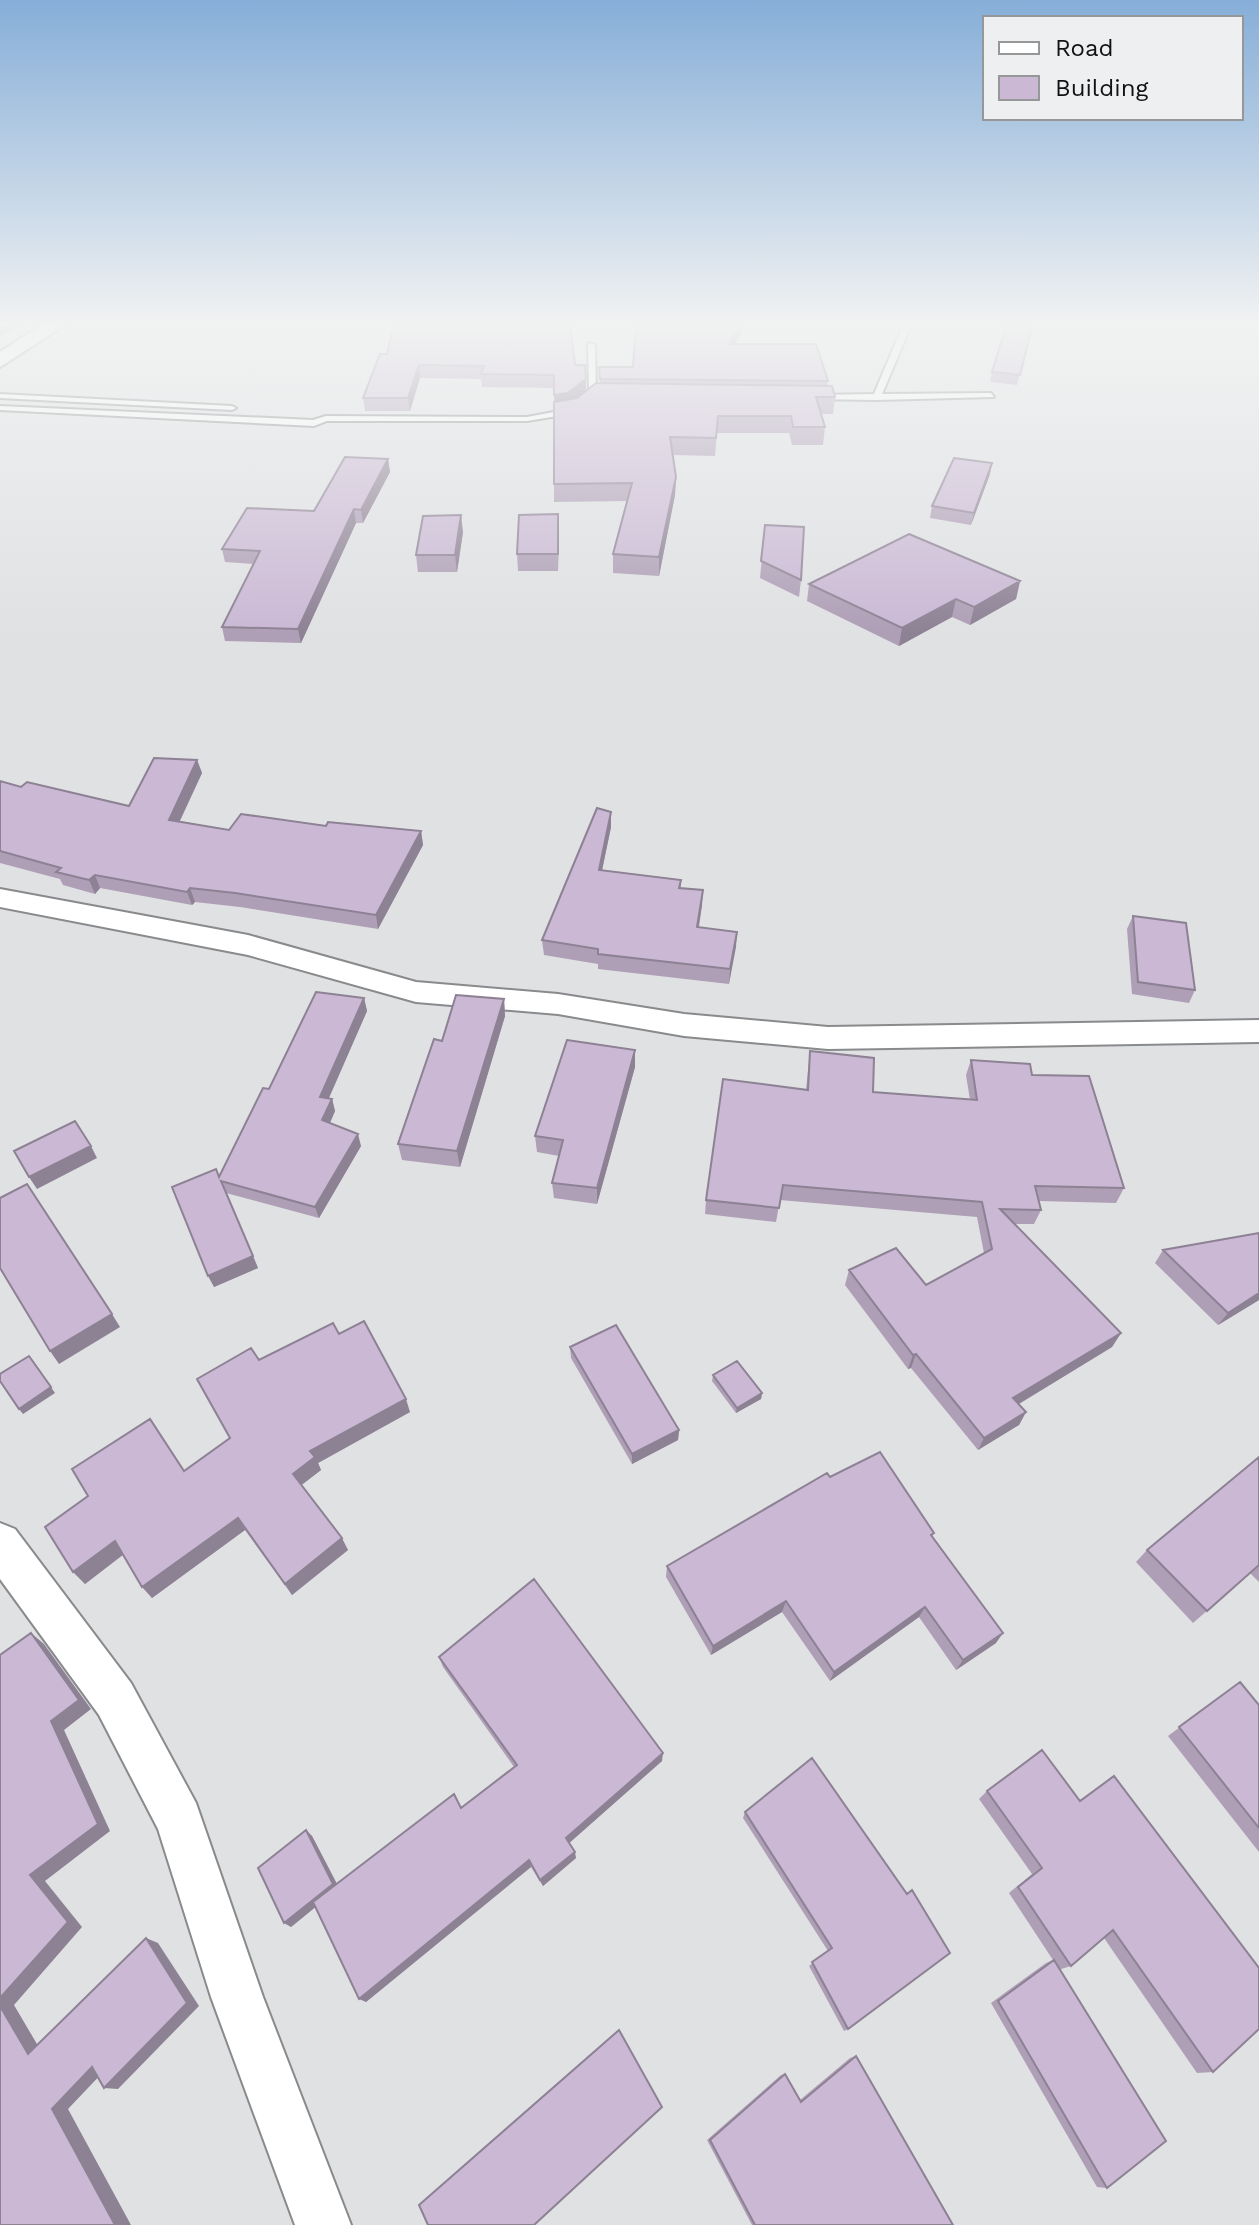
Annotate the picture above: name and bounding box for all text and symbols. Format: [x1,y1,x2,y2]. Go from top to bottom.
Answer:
legend [983,16,1243,120]
text: Road [1055,34,1114,62]
text: Building [1055,74,1148,102]

